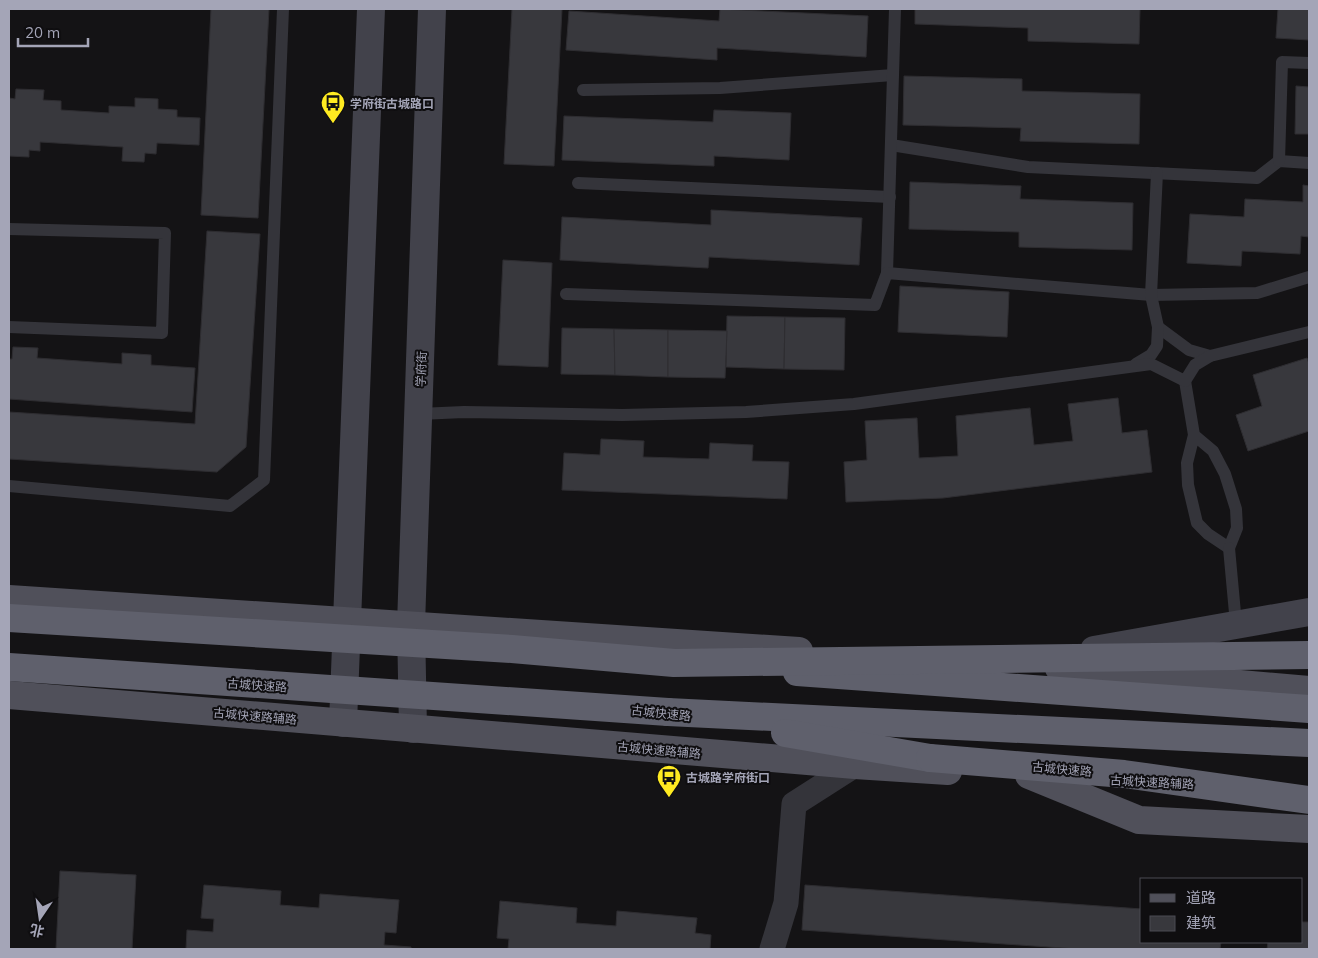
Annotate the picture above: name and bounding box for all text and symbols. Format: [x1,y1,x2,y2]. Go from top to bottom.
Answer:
scale bar [18,15,88,47]
text: 20 m [25,23,60,42]
bus stop icon: 学府街古城路口 [320,90,346,124]
place label: 学府街古城路口 [350,96,434,111]
street label: 学府街 [413,351,429,387]
street label: 古城快速路 [227,675,287,695]
street label: 古城快速路 [630,702,692,724]
street label: 古城快速路辅路 [212,705,298,727]
street label: 古城快速路辅路 [616,739,702,761]
street label: 古城快速路 [1031,759,1093,779]
bus stop icon: 古城路学府街口 [656,764,682,798]
place label: 古城路学府街口 [686,770,770,785]
street label: 古城快速路辅路 [1110,772,1194,792]
legend [1140,878,1303,943]
text: 道路 [1186,888,1216,907]
north arrow [15,893,65,943]
text: 建筑 [1186,913,1216,932]
text: 北 [28,920,46,941]

